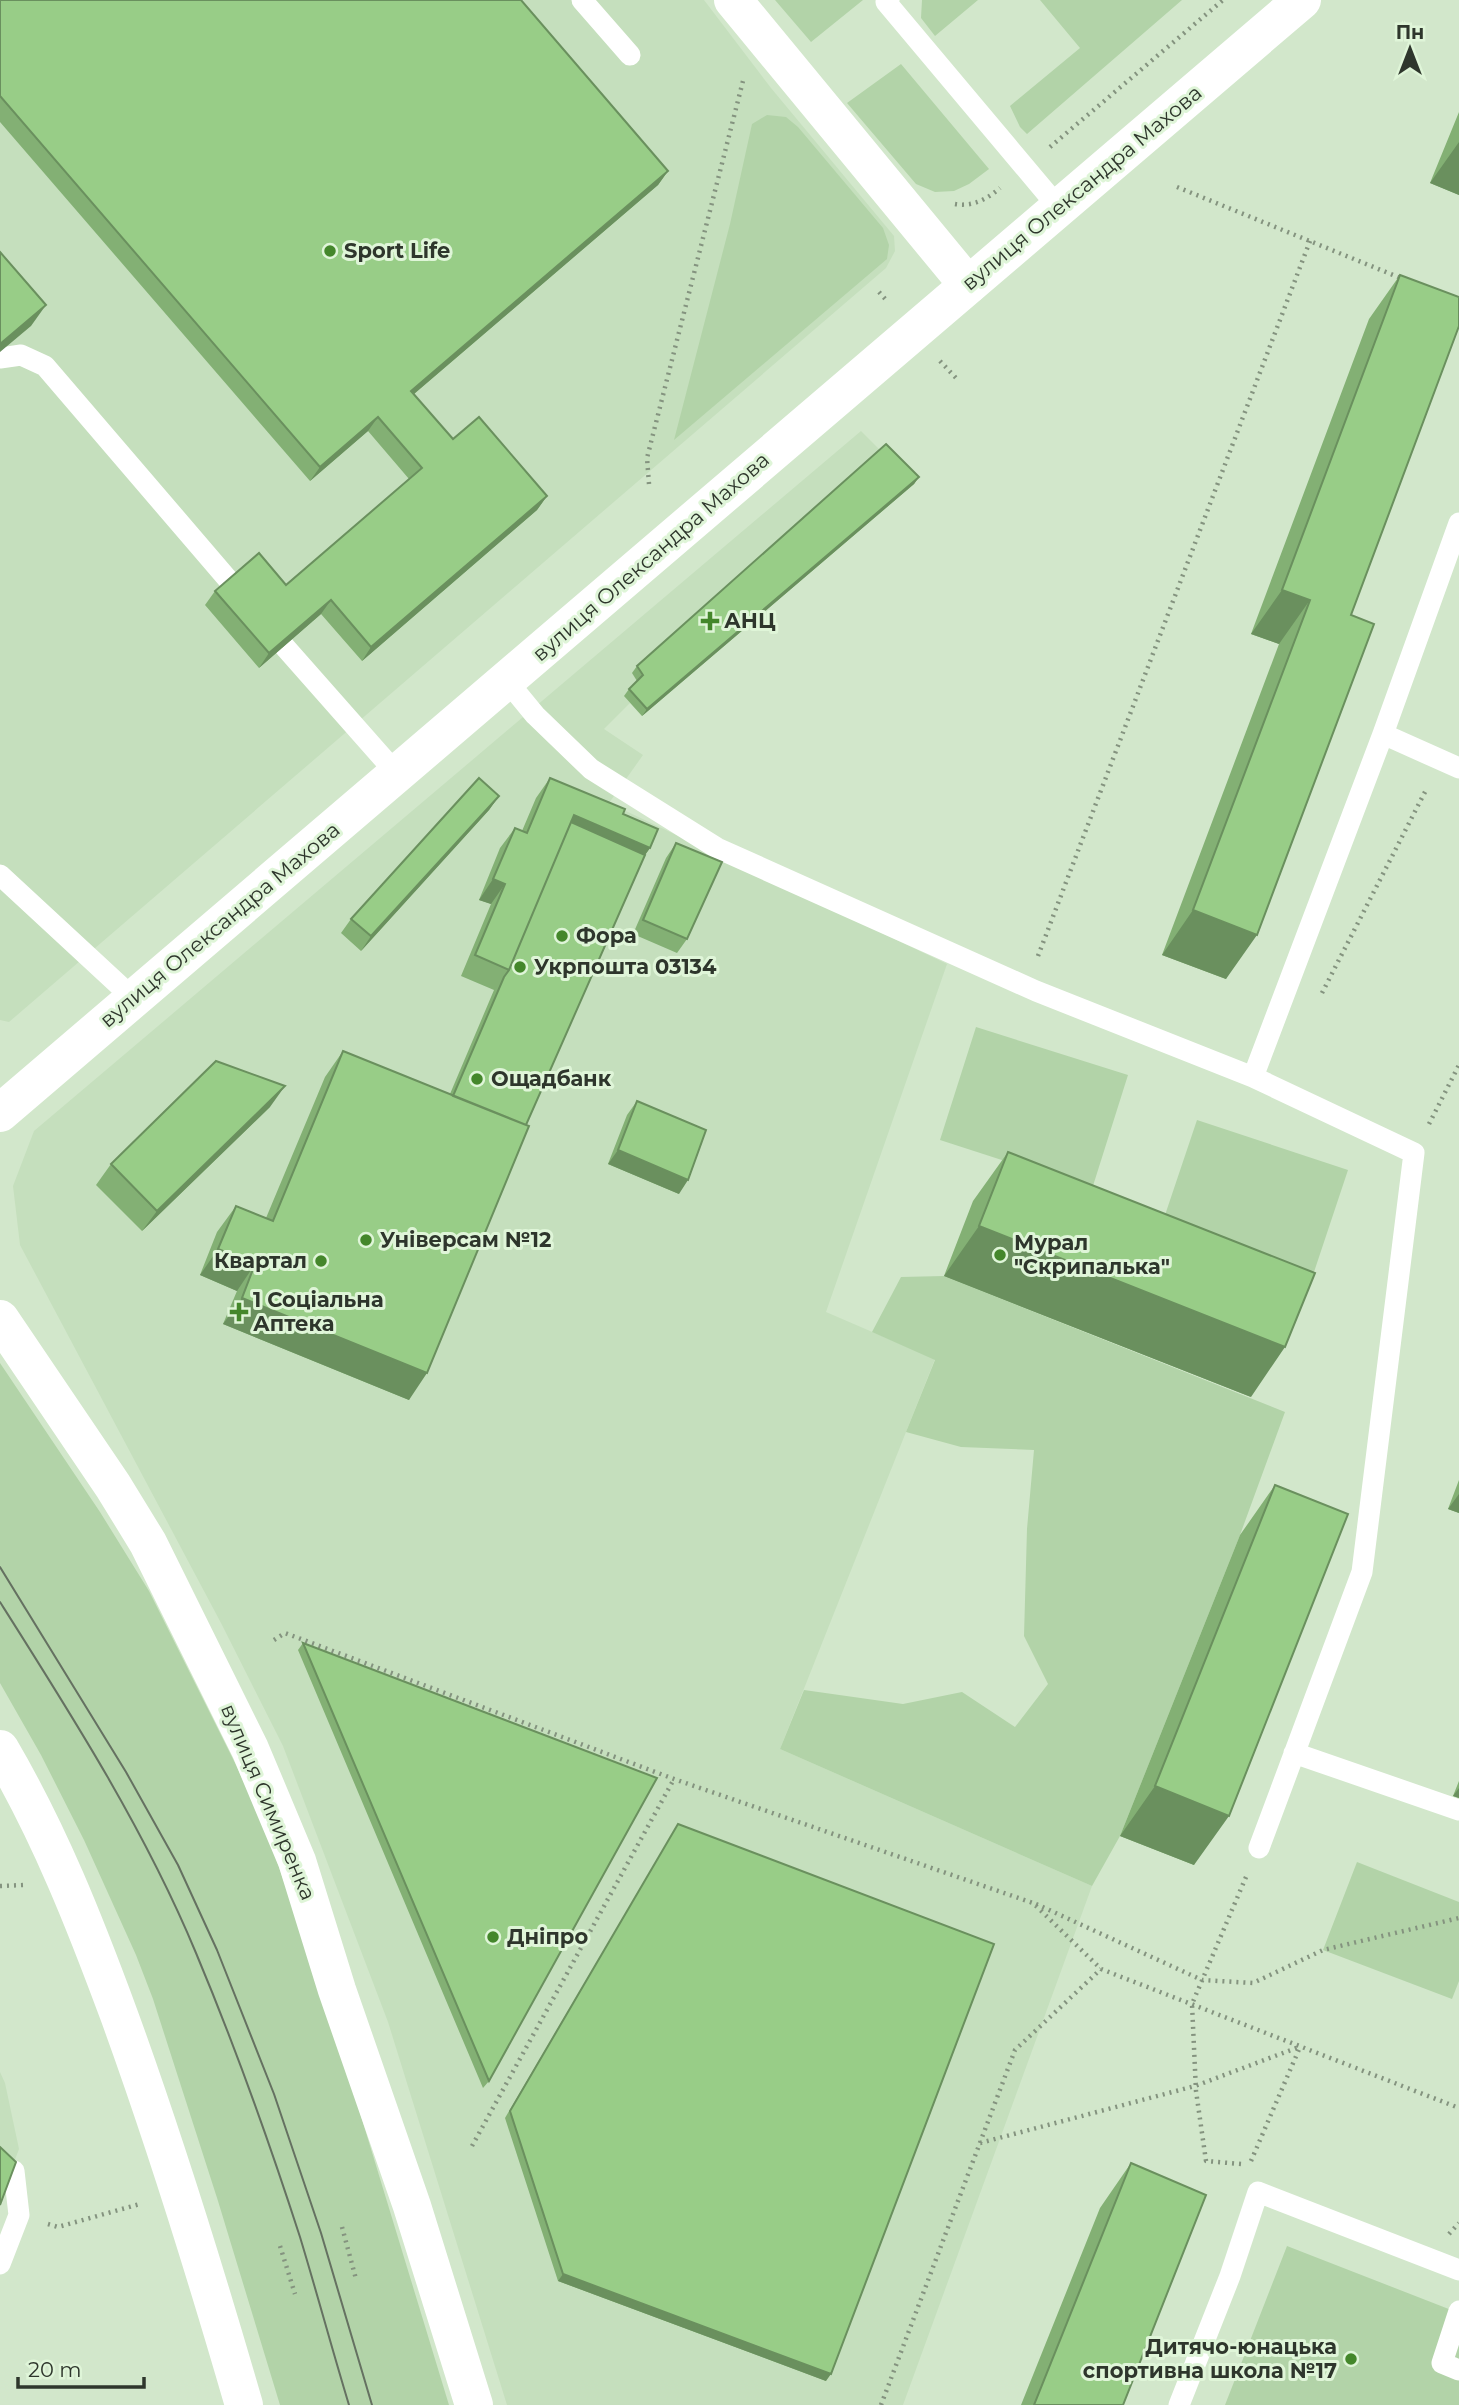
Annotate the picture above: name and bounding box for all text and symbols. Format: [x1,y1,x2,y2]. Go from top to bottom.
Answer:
north arrow [1375,14,1445,84]
text: Пн [1396,21,1424,44]
street label: вулиця Олександра Махова [957,80,1207,295]
place label: Sport Life [344,238,450,263]
marker: Sport Life [322,243,338,259]
street label: вулиця Олександра Махова [527,447,774,666]
place label: АНЦ [724,608,776,633]
marker: АНЦ [702,613,718,629]
street label: вулиця Олександра Махова [95,817,345,1032]
place label: Фора [576,923,637,948]
marker: Фора [554,928,570,944]
place label: Укрпошта 03134 [534,954,717,979]
marker: Укрпошта 03134 [512,959,528,975]
place label: Ощадбанк [491,1066,612,1091]
marker: Ощадбанк [469,1071,485,1087]
place label: Універсам №12 [380,1227,551,1252]
place label: Мурал "Скрипалька" [1014,1230,1170,1279]
marker: Універсам №12 [358,1232,374,1248]
marker: Мурал "Скрипалька" [992,1247,1008,1263]
place label: Квартал [214,1248,307,1273]
marker: Квартал [313,1253,329,1269]
place label: 1 Соціальна Аптека [253,1287,384,1336]
marker: 1 Соціальна Аптека [231,1304,247,1320]
street label: вулиця Симиренка [216,1700,321,1904]
place label: Дніпро [507,1924,588,1949]
marker: Дніпро [485,1929,501,1945]
place label: Дитячо-юнацька спортивна школа №17 [1083,2334,1337,2383]
scale bar [18,2346,144,2390]
marker: Дитячо-юнацька спортивна школа №17 [1343,2351,1359,2367]
text: 20 m [28,2357,82,2382]

